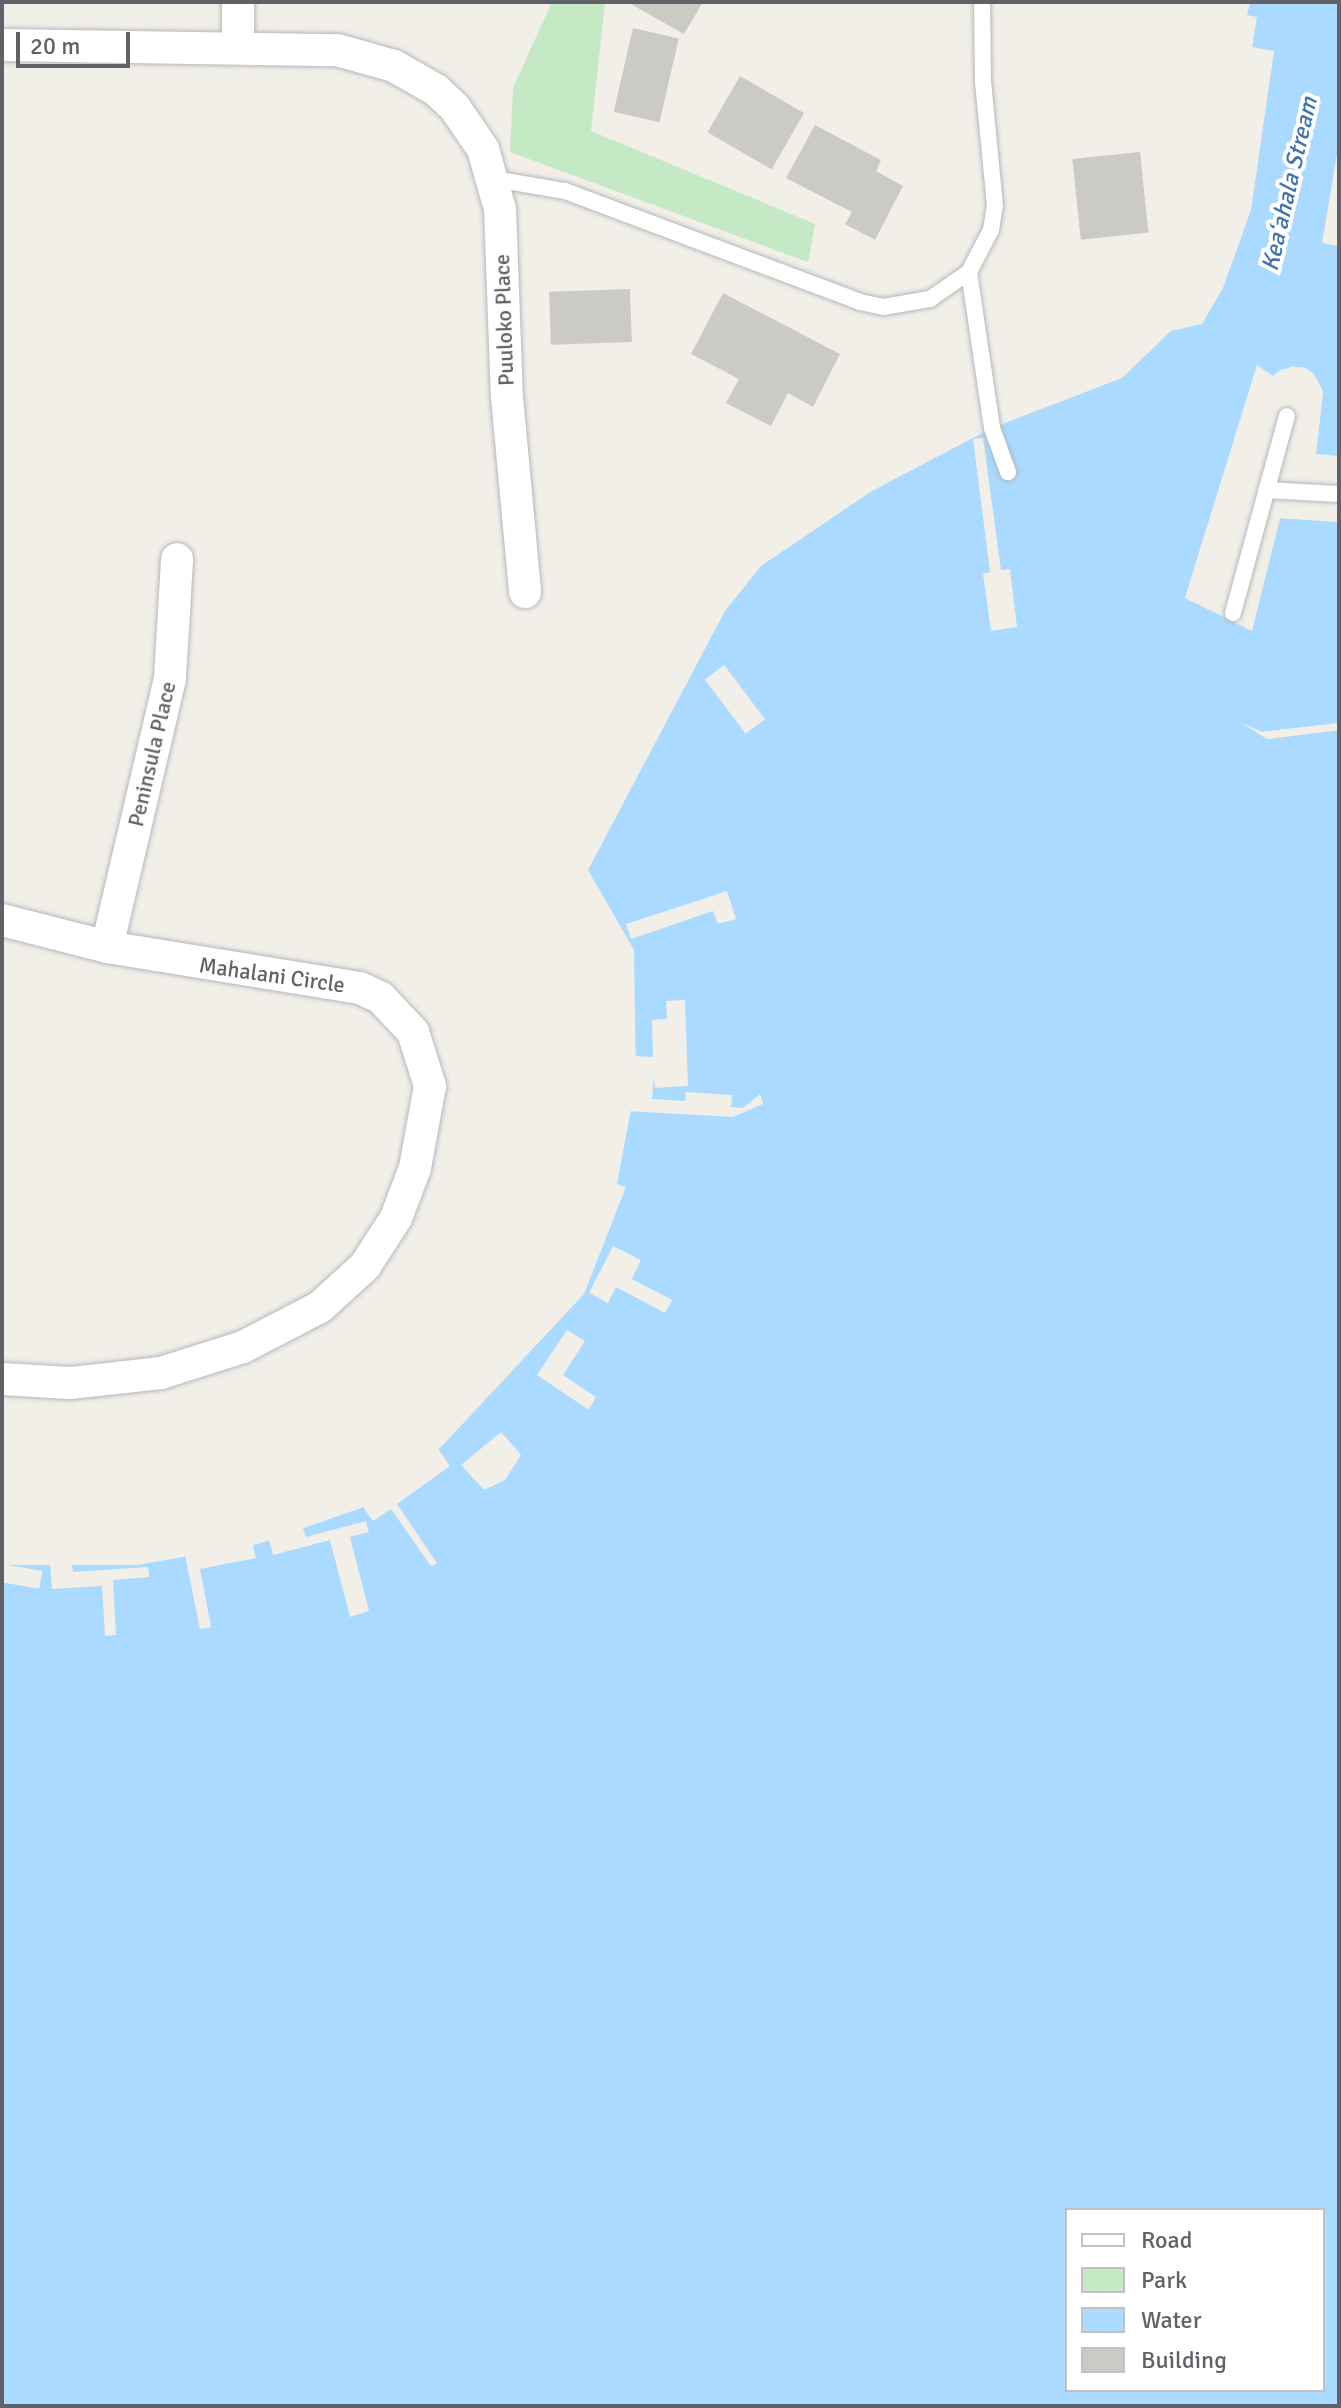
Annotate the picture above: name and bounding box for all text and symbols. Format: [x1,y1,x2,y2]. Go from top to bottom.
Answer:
scale bar [20,16,134,66]
text: 20 m [30,31,80,61]
water label: Keaʻahala Stream [1256,94,1324,274]
street label: Puuloko Place [489,254,519,386]
street label: Peninsula Place [122,679,182,829]
street label: Mahalani Circle [197,952,347,998]
legend [1065,2208,1325,2392]
text: Road [1141,2225,1192,2255]
text: Park [1141,2265,1187,2295]
text: Water [1141,2305,1201,2335]
text: Building [1141,2345,1227,2375]

